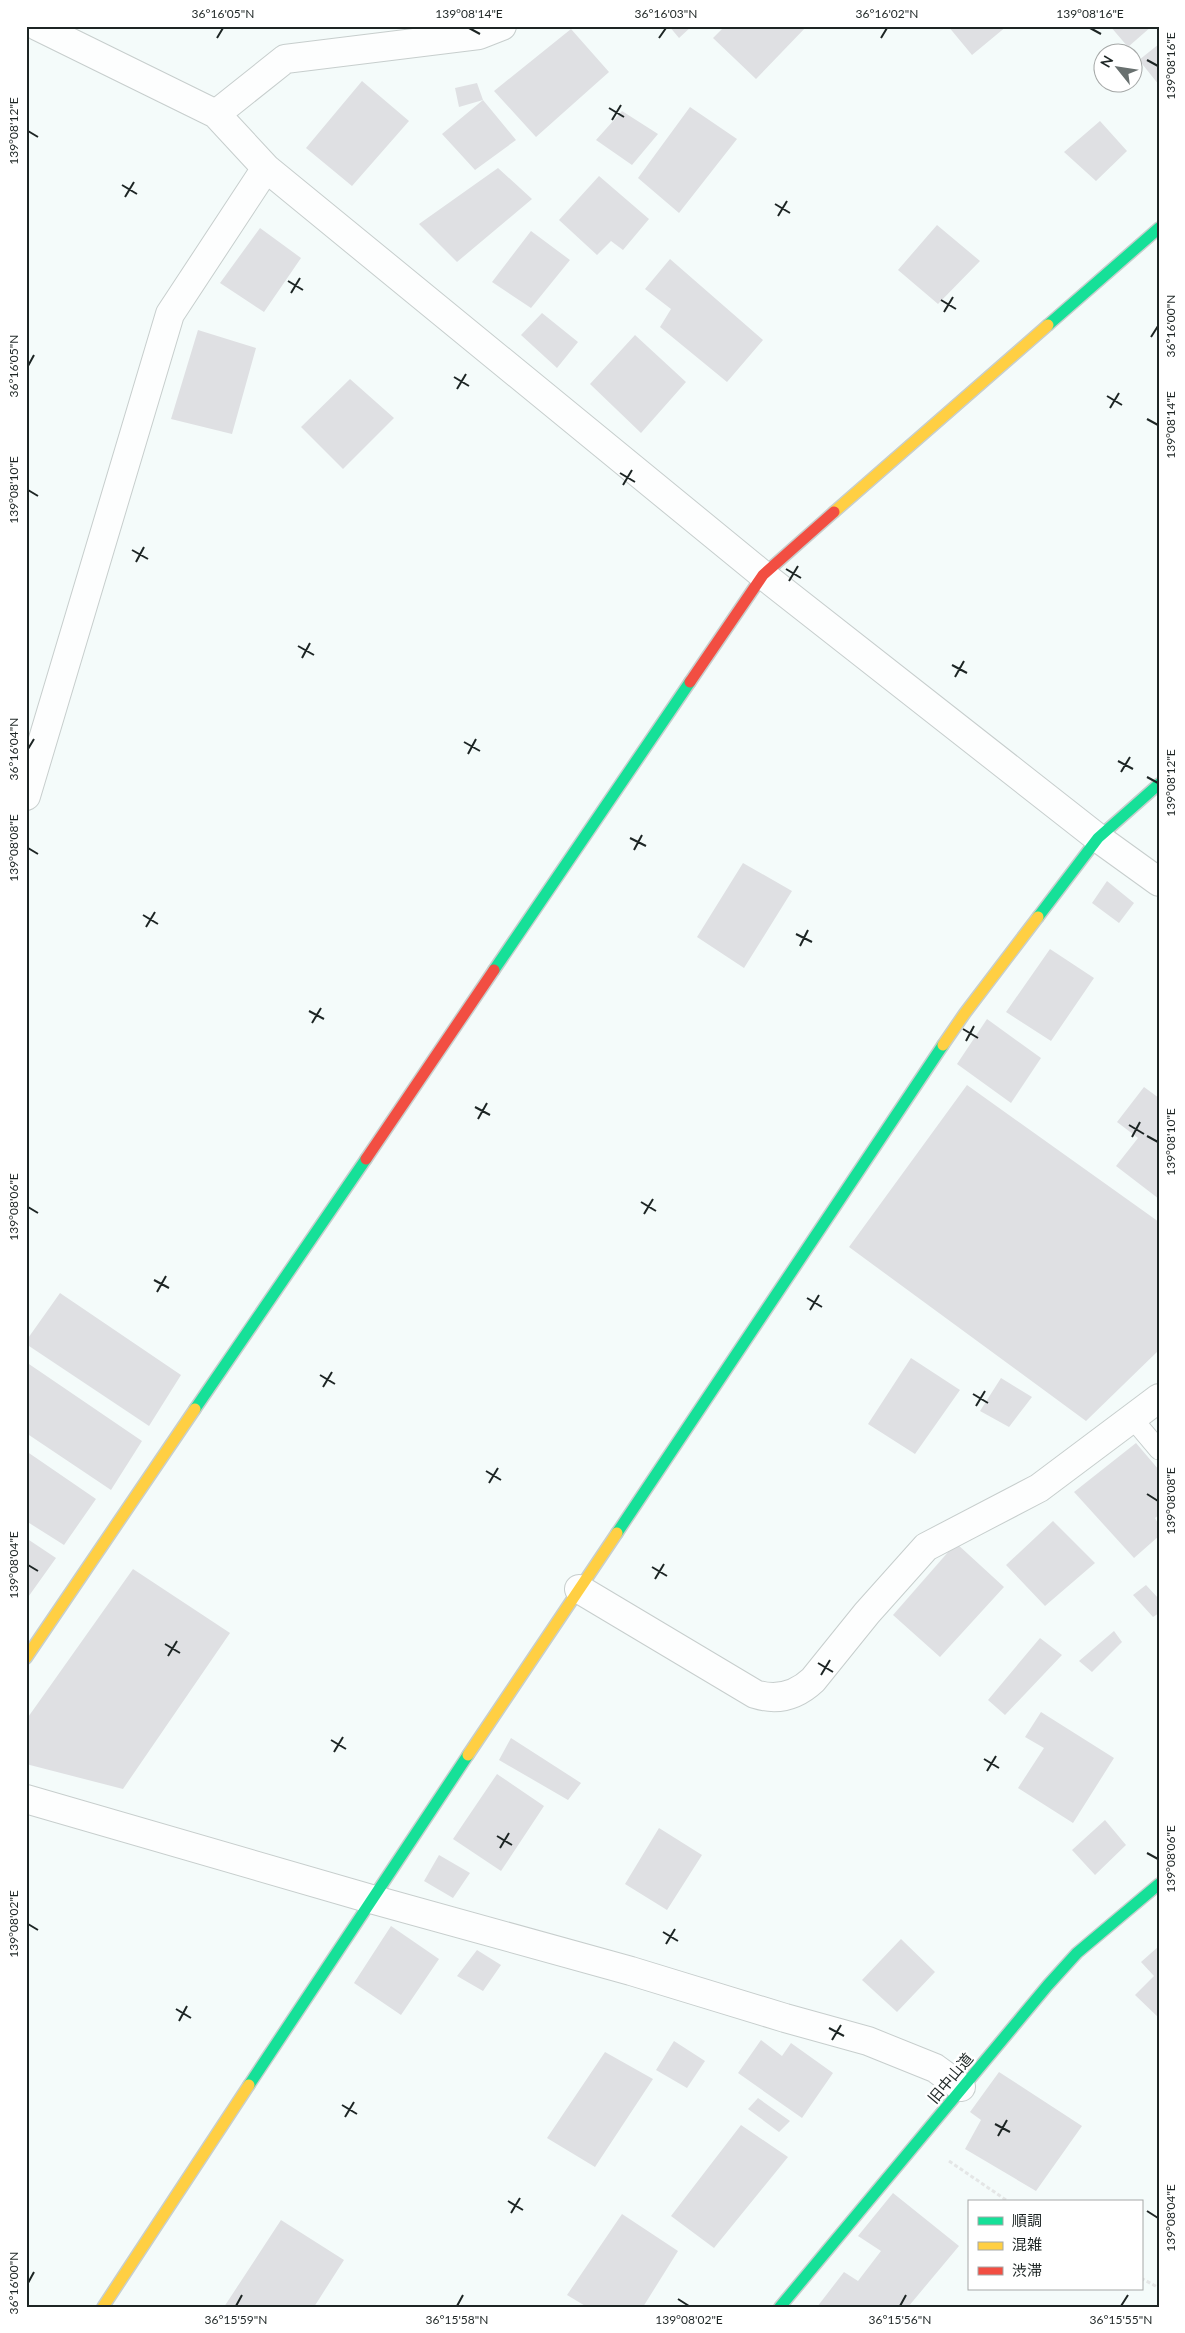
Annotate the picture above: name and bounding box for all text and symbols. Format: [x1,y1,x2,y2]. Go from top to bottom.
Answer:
text: 36°16'05"N [192,6,254,21]
text: 139°08'14"E [435,6,503,21]
text: 36°16'03"N [635,6,697,21]
text: 36°16'02"N [856,6,918,21]
text: 139°08'16"E [1056,6,1124,21]
text: 139°08'16"E [1163,32,1178,100]
north arrow [1092,42,1142,92]
text: N [1096,52,1116,70]
text: 139°08'12"E [6,97,21,165]
text: 36°16'00"N [1163,295,1178,357]
text: 36°16'05"N [6,335,21,397]
text: 139°08'14"E [1163,391,1178,459]
text: 139°08'10"E [6,456,21,524]
text: 36°16'04"N [6,718,21,780]
text: 139°08'12"E [1163,749,1178,817]
text: 139°08'08"E [6,814,21,882]
text: 139°08'10"E [1163,1108,1178,1176]
text: 139°08'06"E [6,1173,21,1241]
text: 139°08'08"E [1163,1467,1178,1535]
text: 139°08'04"E [6,1531,21,1599]
text: 139°08'06"E [1163,1825,1178,1893]
text: 139°08'02"E [6,1890,21,1958]
street label: 旧中山道 [924,2049,976,2107]
text: 139°08'04"E [1163,2184,1178,2252]
legend [968,2200,1142,2290]
text: 順調 [1012,2211,1042,2229]
text: 混雑 [1012,2235,1042,2253]
text: 36°16'00"N [6,2252,21,2314]
text: 渋滞 [1012,2261,1042,2279]
text: 36°15'59"N [205,2312,267,2327]
text: 36°15'58"N [426,2312,488,2327]
text: 139°08'02"E [655,2312,723,2327]
text: 36°15'56"N [869,2312,931,2327]
text: 36°15'55"N [1090,2312,1152,2327]

